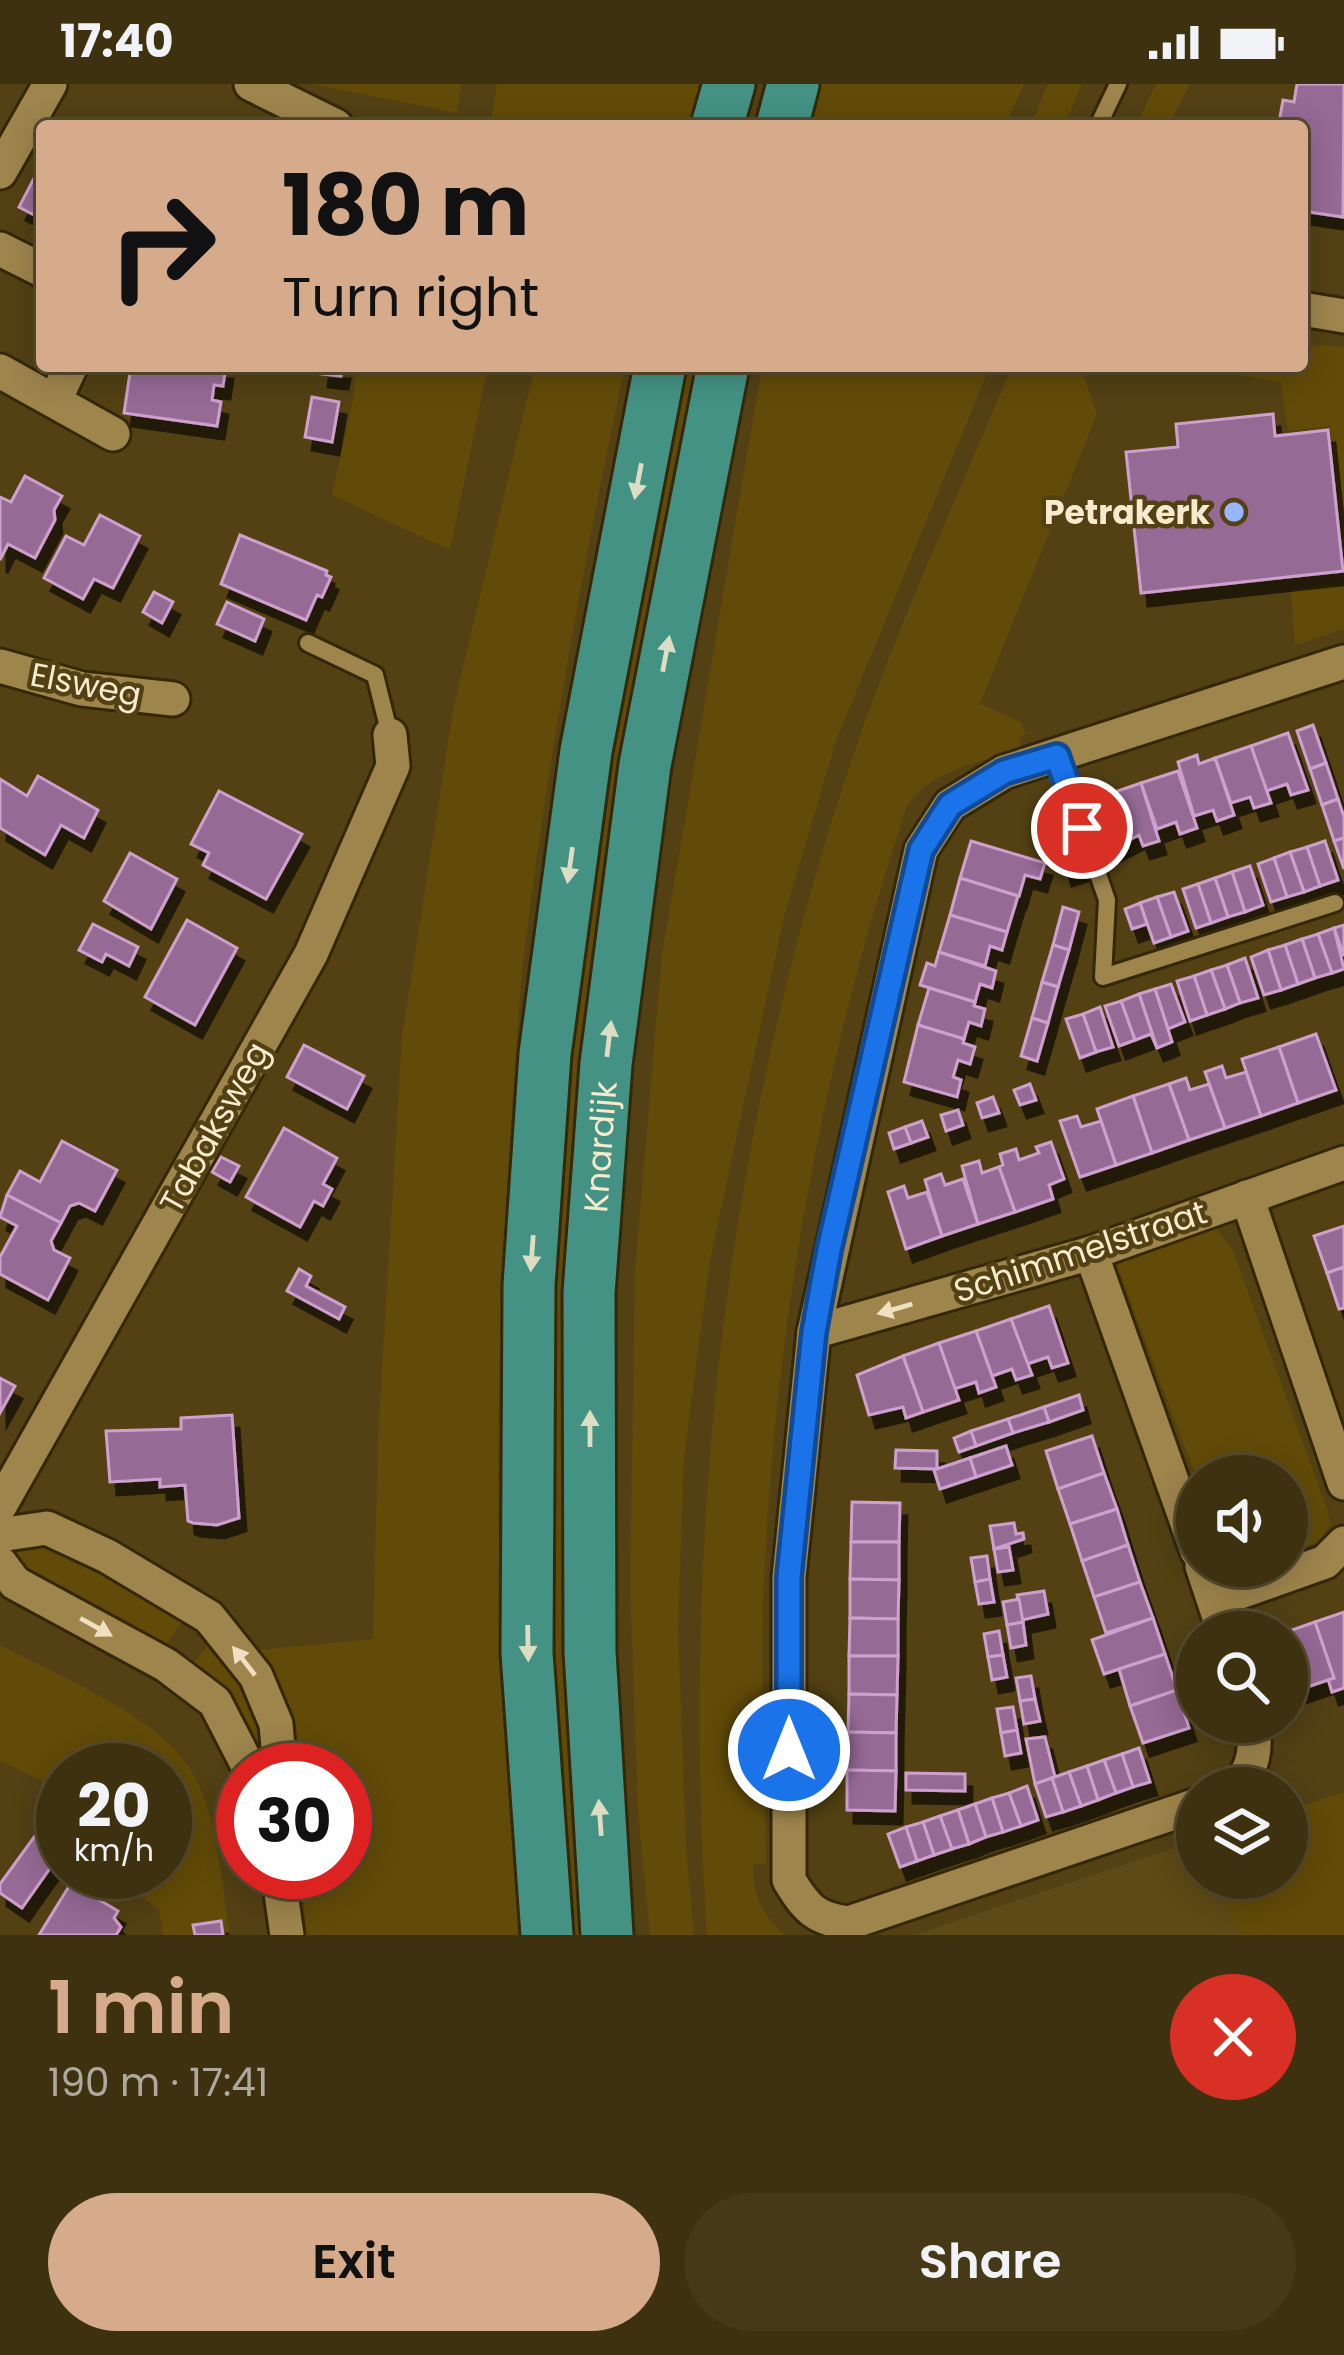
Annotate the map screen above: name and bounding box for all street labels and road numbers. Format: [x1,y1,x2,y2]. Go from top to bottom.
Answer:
street label: Elsweg [26,651,145,718]
street label: Tabaksweg [148,1033,281,1221]
street label: Knardijk [572,1080,629,1214]
street label: Schimmelstraat [948,1188,1213,1315]

